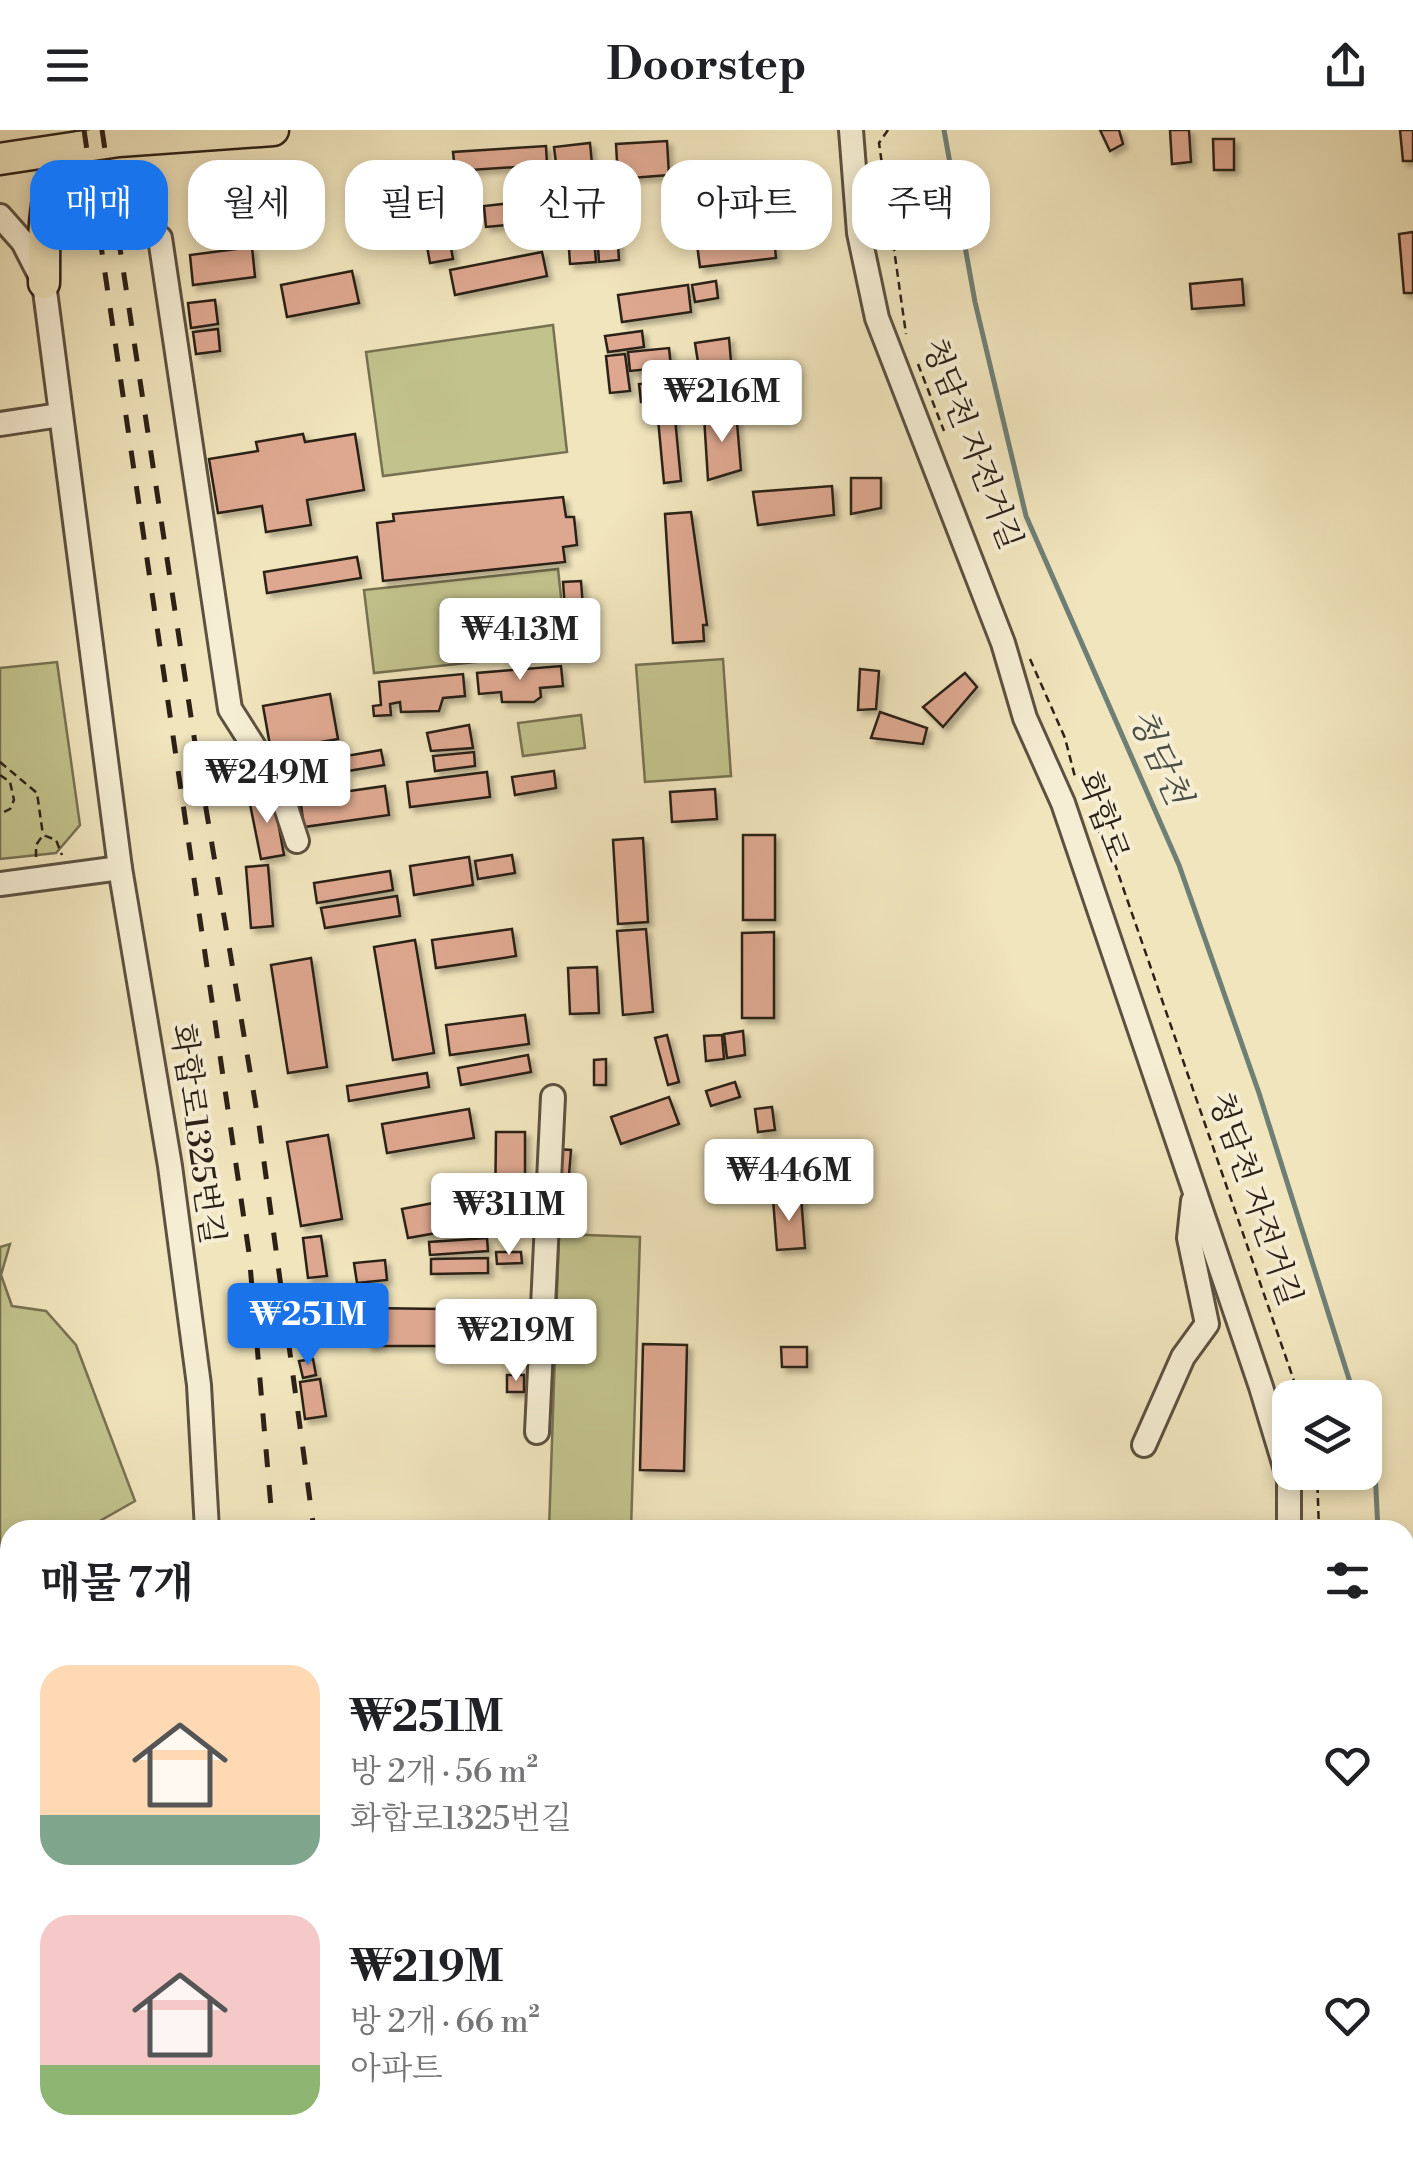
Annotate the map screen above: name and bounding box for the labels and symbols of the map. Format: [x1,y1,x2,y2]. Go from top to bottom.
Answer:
street label: 청담천 자전거길 [913,333,1031,555]
pin: ₩216M [652,360,792,445]
pin: ₩413M [450,598,590,683]
water label: 청담천 [1119,702,1200,814]
pin: ₩249M [197,741,337,826]
street label: 화합로 [1068,767,1138,867]
street label: 화합로1325번길 [162,1021,232,1247]
street label: 청담천 자전거길 [1200,1087,1310,1311]
pin: ₩446M [719,1139,859,1224]
pin: ₩311M [439,1173,579,1258]
pin: ₩251M [238,1283,378,1368]
pin: ₩219M [446,1299,586,1384]

